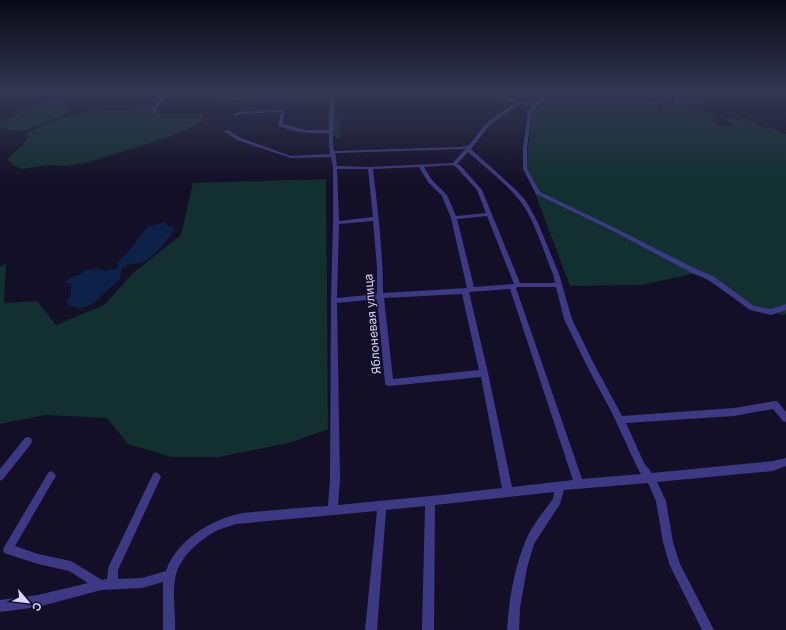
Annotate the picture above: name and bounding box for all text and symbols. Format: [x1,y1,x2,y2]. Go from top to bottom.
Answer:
street label: Яблоневая улица [360,273,384,375]
north arrow [8,582,48,622]
text: С [29,600,45,614]

